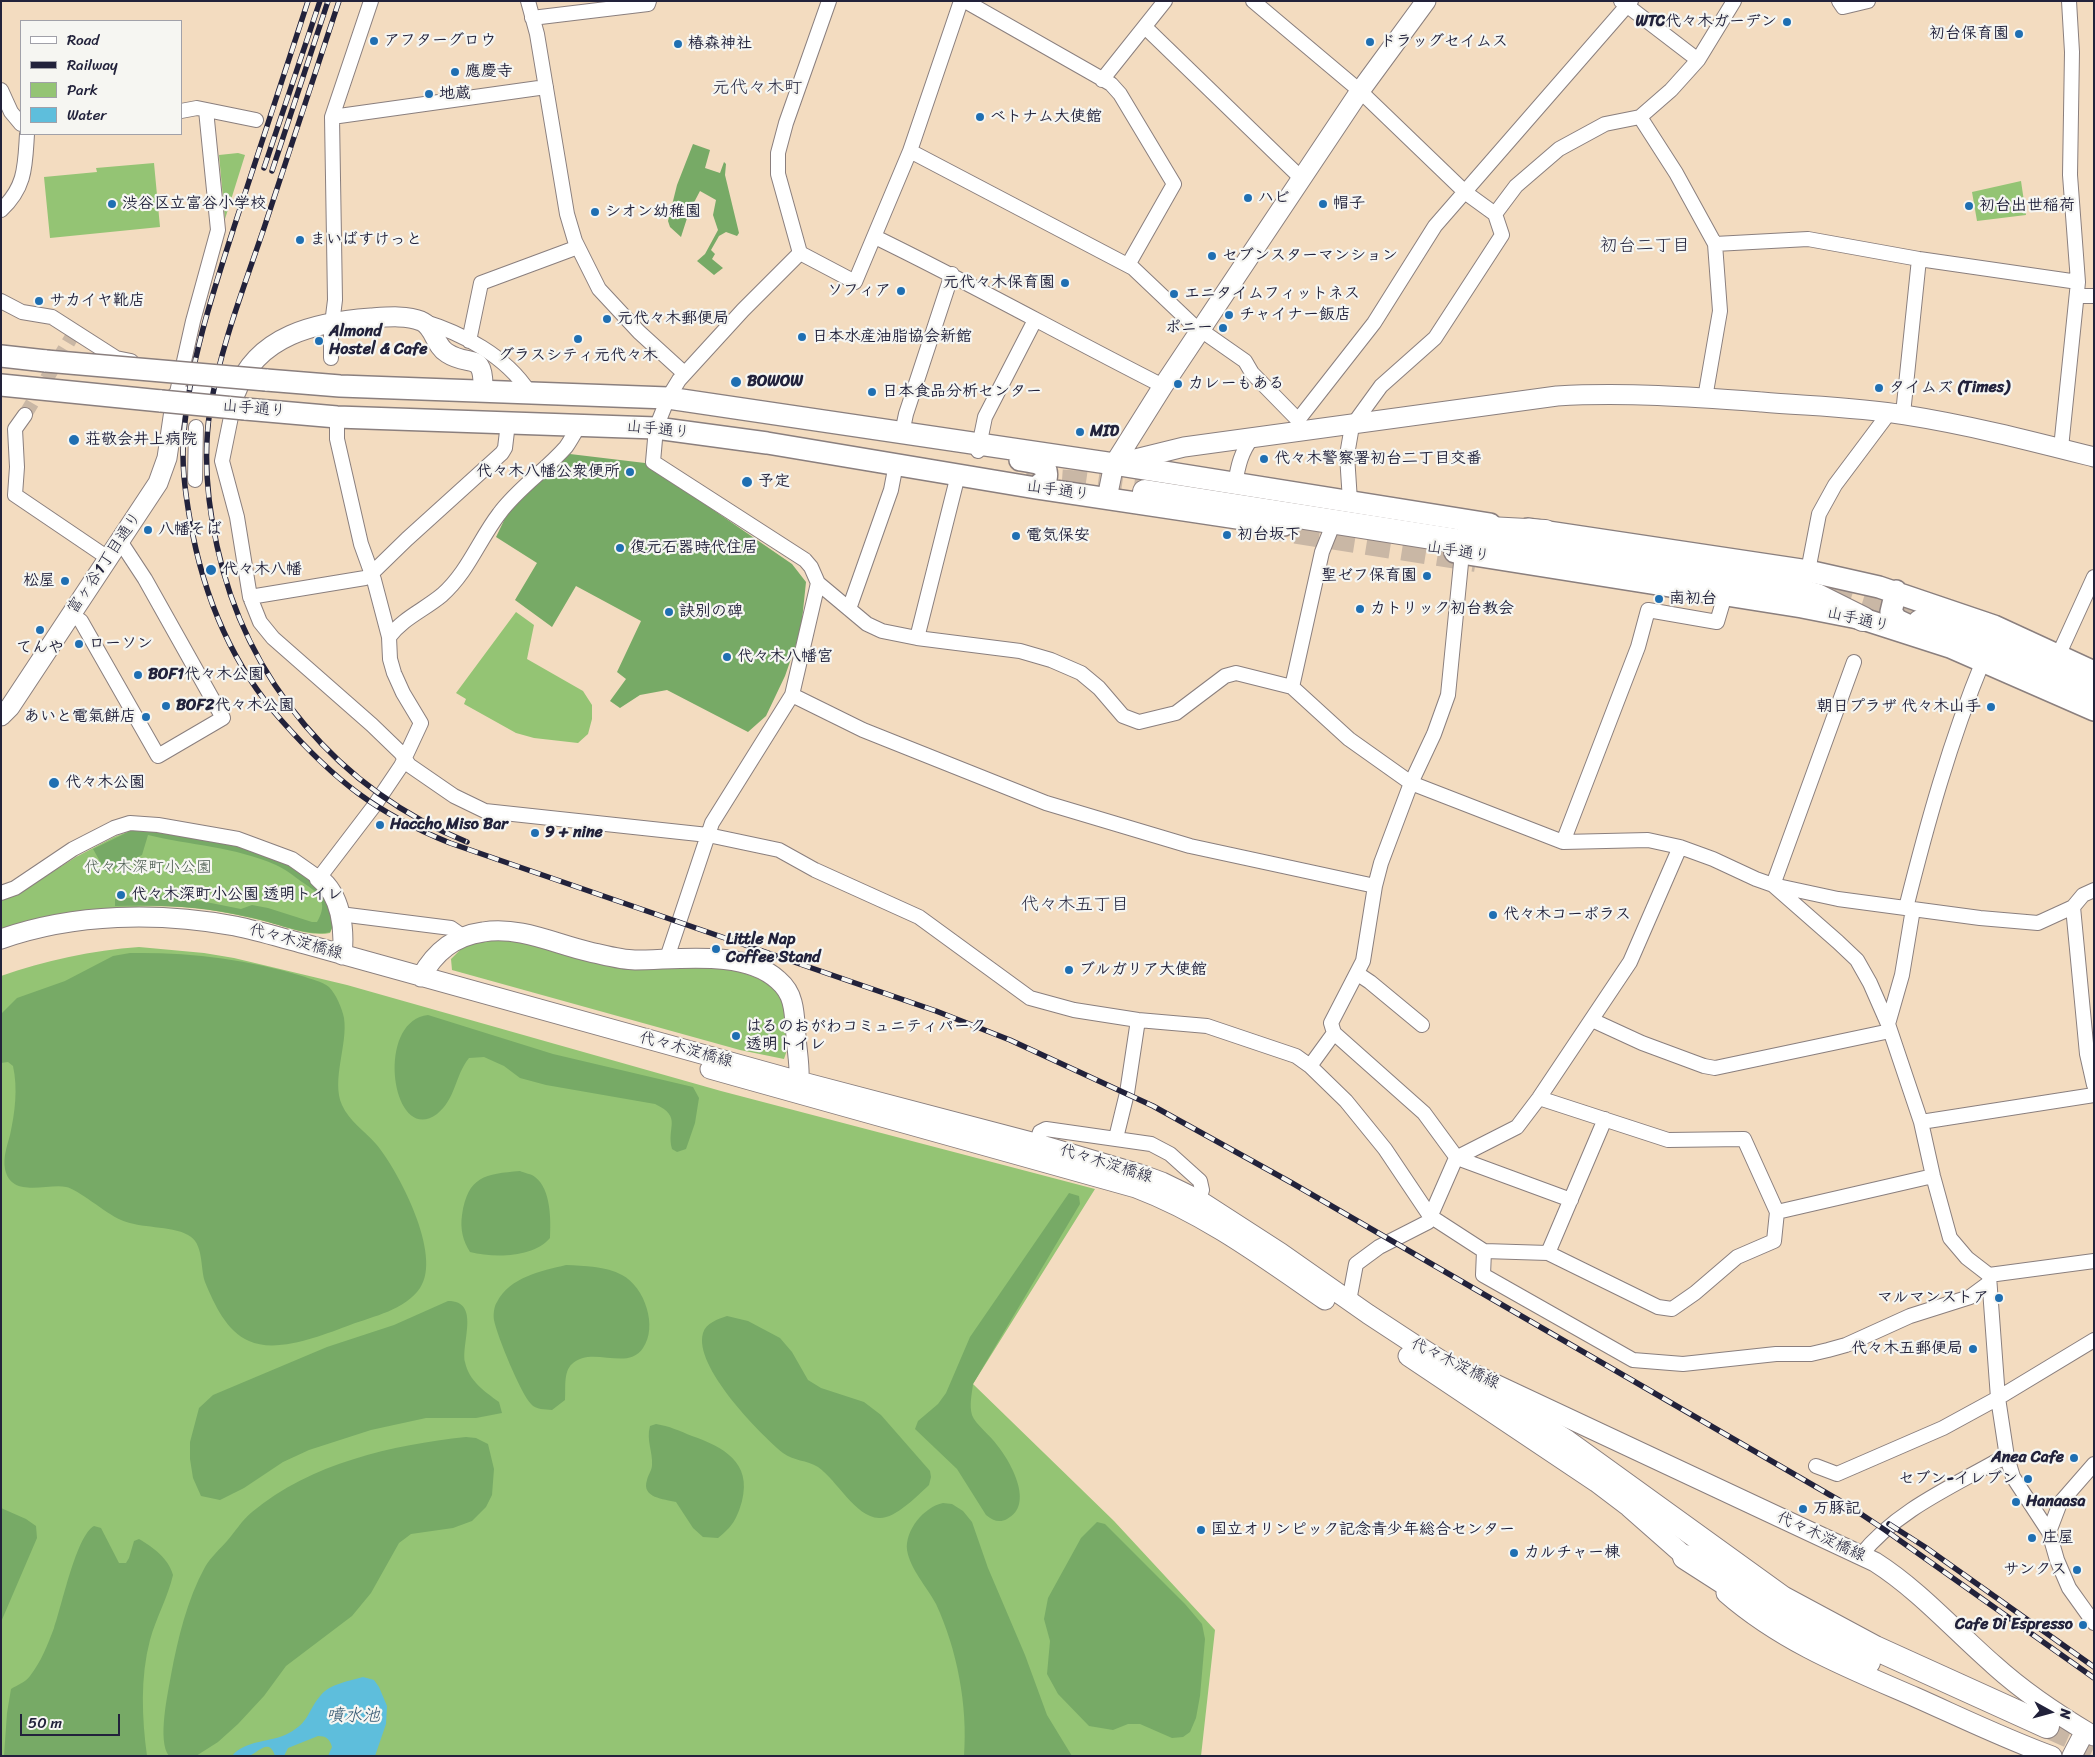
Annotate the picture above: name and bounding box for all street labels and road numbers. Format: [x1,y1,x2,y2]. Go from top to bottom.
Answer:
street label: 山手通り [221,397,287,421]
street label: 山手通り [625,417,691,443]
street label: 山手通り [1025,477,1091,505]
street label: 富ヶ谷1丁目通り [64,508,146,618]
street label: 山手通り [1425,538,1491,566]
street label: 山手通り [1825,603,1891,637]
street label: 代々木淀橋線 [247,920,345,964]
street label: 代々木淀橋線 [637,1028,735,1072]
street label: 代々木淀橋線 [1057,1141,1155,1187]
street label: 代々木淀橋線 [1408,1334,1502,1394]
street label: 代々木淀橋線 [1773,1508,1869,1566]

